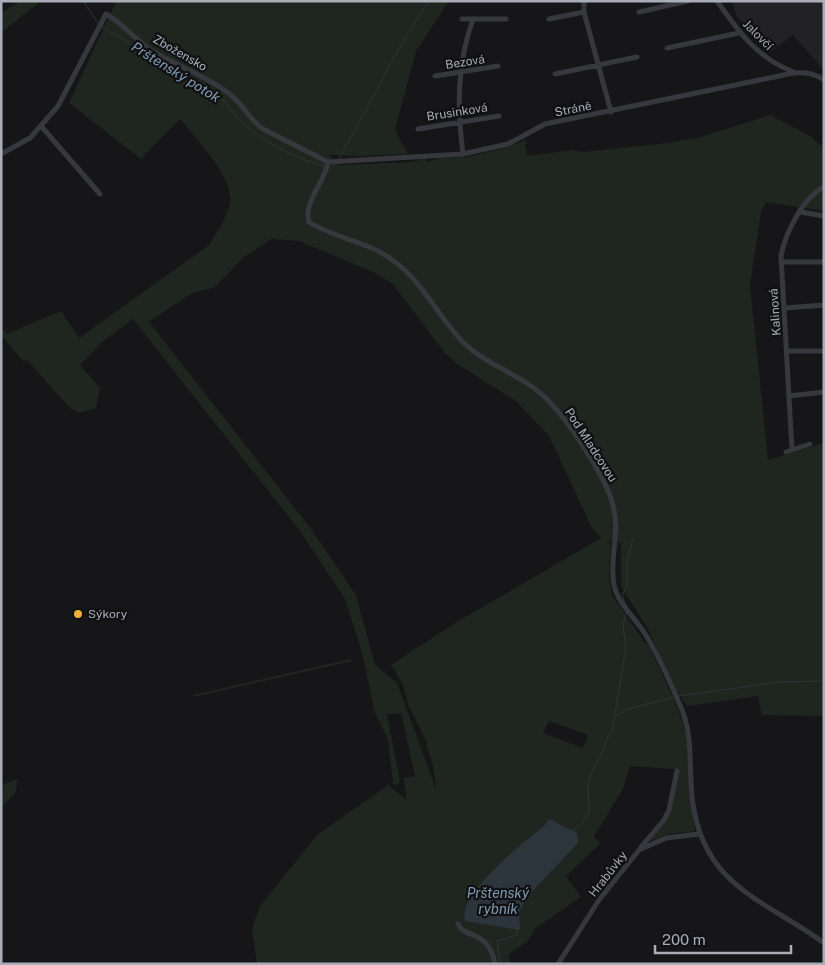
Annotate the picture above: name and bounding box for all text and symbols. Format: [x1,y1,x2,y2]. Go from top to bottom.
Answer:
street label: Jalovčí [740,17,777,54]
street label: Zbožensko [151,32,210,74]
water label: Prštenský potok [129,38,224,106]
street label: Bezová [444,52,486,72]
street label: Stráně [553,99,593,119]
street label: Brusinková [426,100,488,124]
street label: Kalinová [766,288,784,336]
street label: Pod Mladcovou [562,405,620,485]
place label: Sýkory [88,607,128,621]
marker: Sýkory [72,608,84,620]
street label: Hrabůvky [586,848,630,899]
water label: Prštenský rybník [467,885,530,917]
scale bar [655,922,791,954]
text: 200 m [662,931,706,948]

